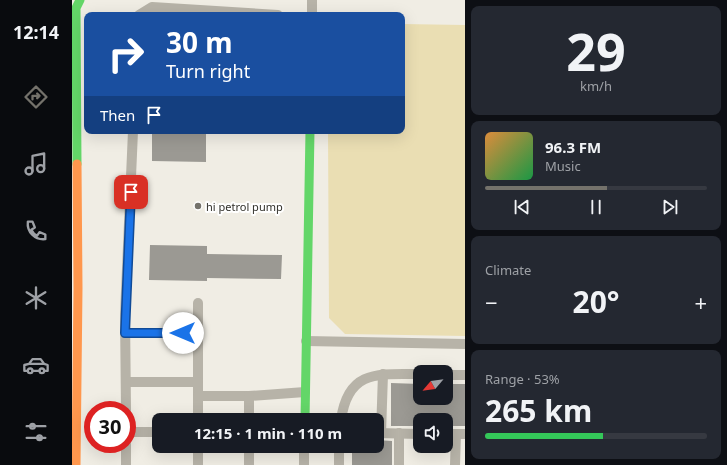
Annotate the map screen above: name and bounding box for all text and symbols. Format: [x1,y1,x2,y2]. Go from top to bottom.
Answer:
text: 29 [566,15,626,86]
text: 12:14 [13,20,59,44]
text: 30 m [166,23,233,61]
icon: right [100,28,152,80]
text: Turn right [166,59,250,83]
text: km/h [580,77,612,95]
icon: directions [22,83,50,111]
icon: arrive [143,104,165,126]
text: Then [100,105,135,125]
text: 96.3 FM [545,137,601,157]
icon: music [22,150,50,178]
text: Music [545,157,581,175]
pin [114,175,148,209]
icon: arrive [120,181,142,203]
icon: previous [511,196,533,218]
icon: pause [585,196,607,218]
icon: next [659,196,681,218]
place label: hi petrol pump [206,199,283,214]
marker: hi petrol pump [193,201,203,211]
icon: phone [22,217,50,245]
text: Climate [485,261,531,279]
text: 20° [572,281,620,322]
icon: climate [22,284,50,312]
text: − [485,287,498,317]
text: + [694,287,707,317]
position arrow [162,312,204,354]
icon: car [22,351,50,379]
north arrow [413,365,453,405]
map controls [413,365,453,453]
text: Range · 53% [485,370,560,388]
text: 265 km [485,390,592,431]
speed limit sign: 30 [84,401,136,453]
button: sound [413,413,453,453]
icon: filters [22,418,50,446]
text: 12:15 · 1 min · 110 m [194,423,342,443]

